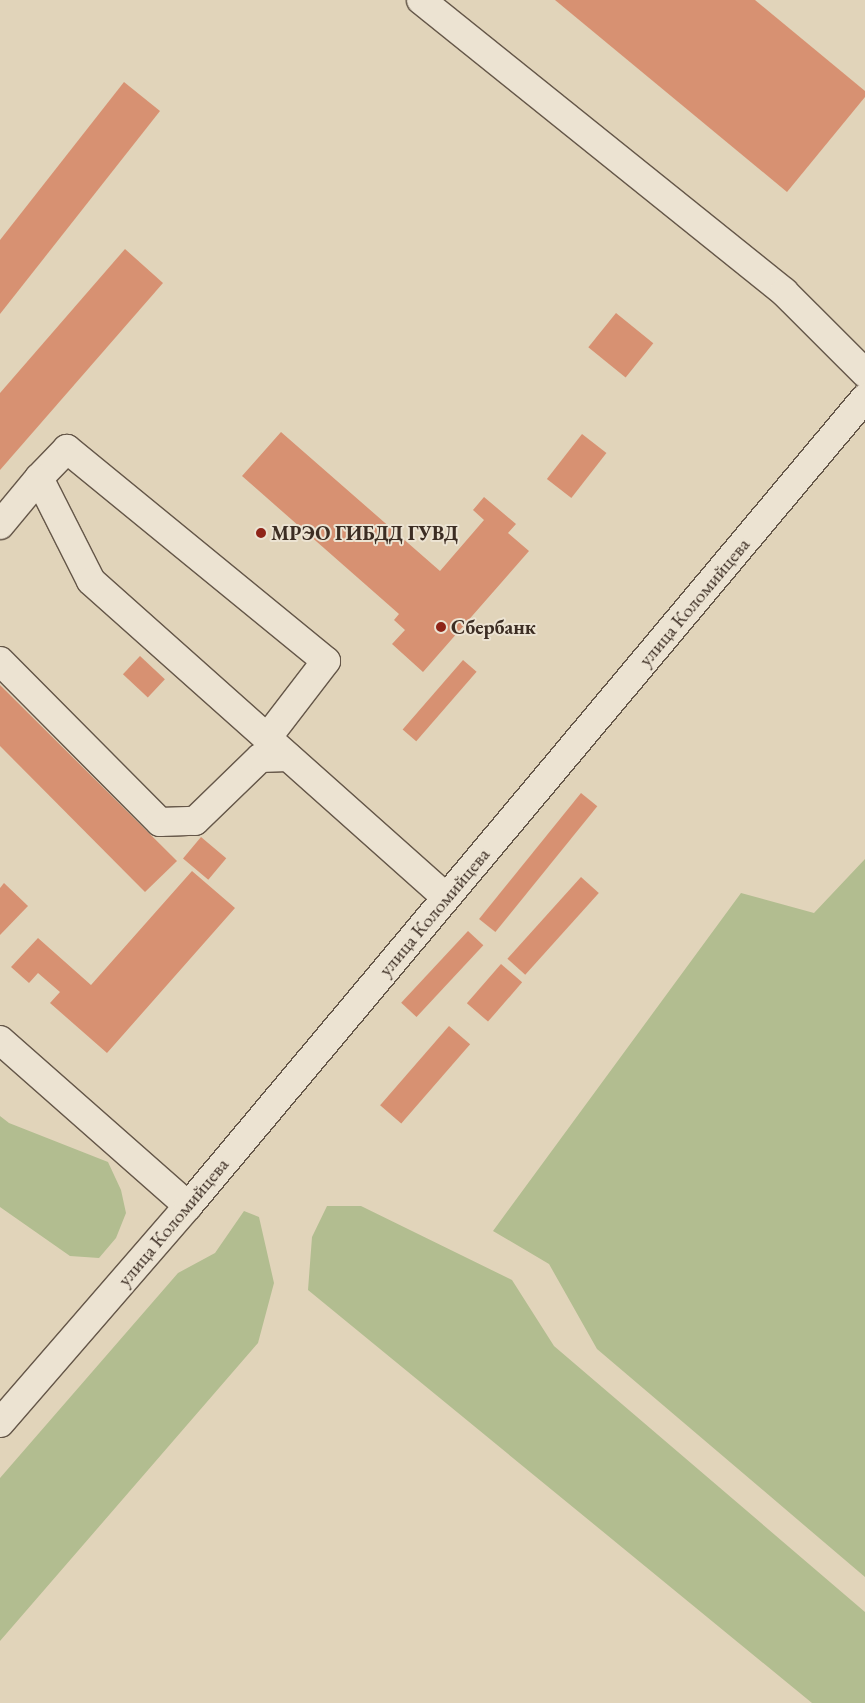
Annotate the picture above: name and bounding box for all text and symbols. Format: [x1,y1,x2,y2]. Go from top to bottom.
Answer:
place label: МРЭО ГИБДД ГУВД [271,521,458,545]
marker: МРЭО ГИБДД ГУВД [255,527,267,539]
street label: улица Коломийцева [633,533,755,671]
place label: Сбербанк [451,615,536,639]
marker: Сбербанк [435,621,447,633]
street label: улица Коломийцева [373,843,495,981]
street label: улица Коломийцева [112,1153,234,1291]

